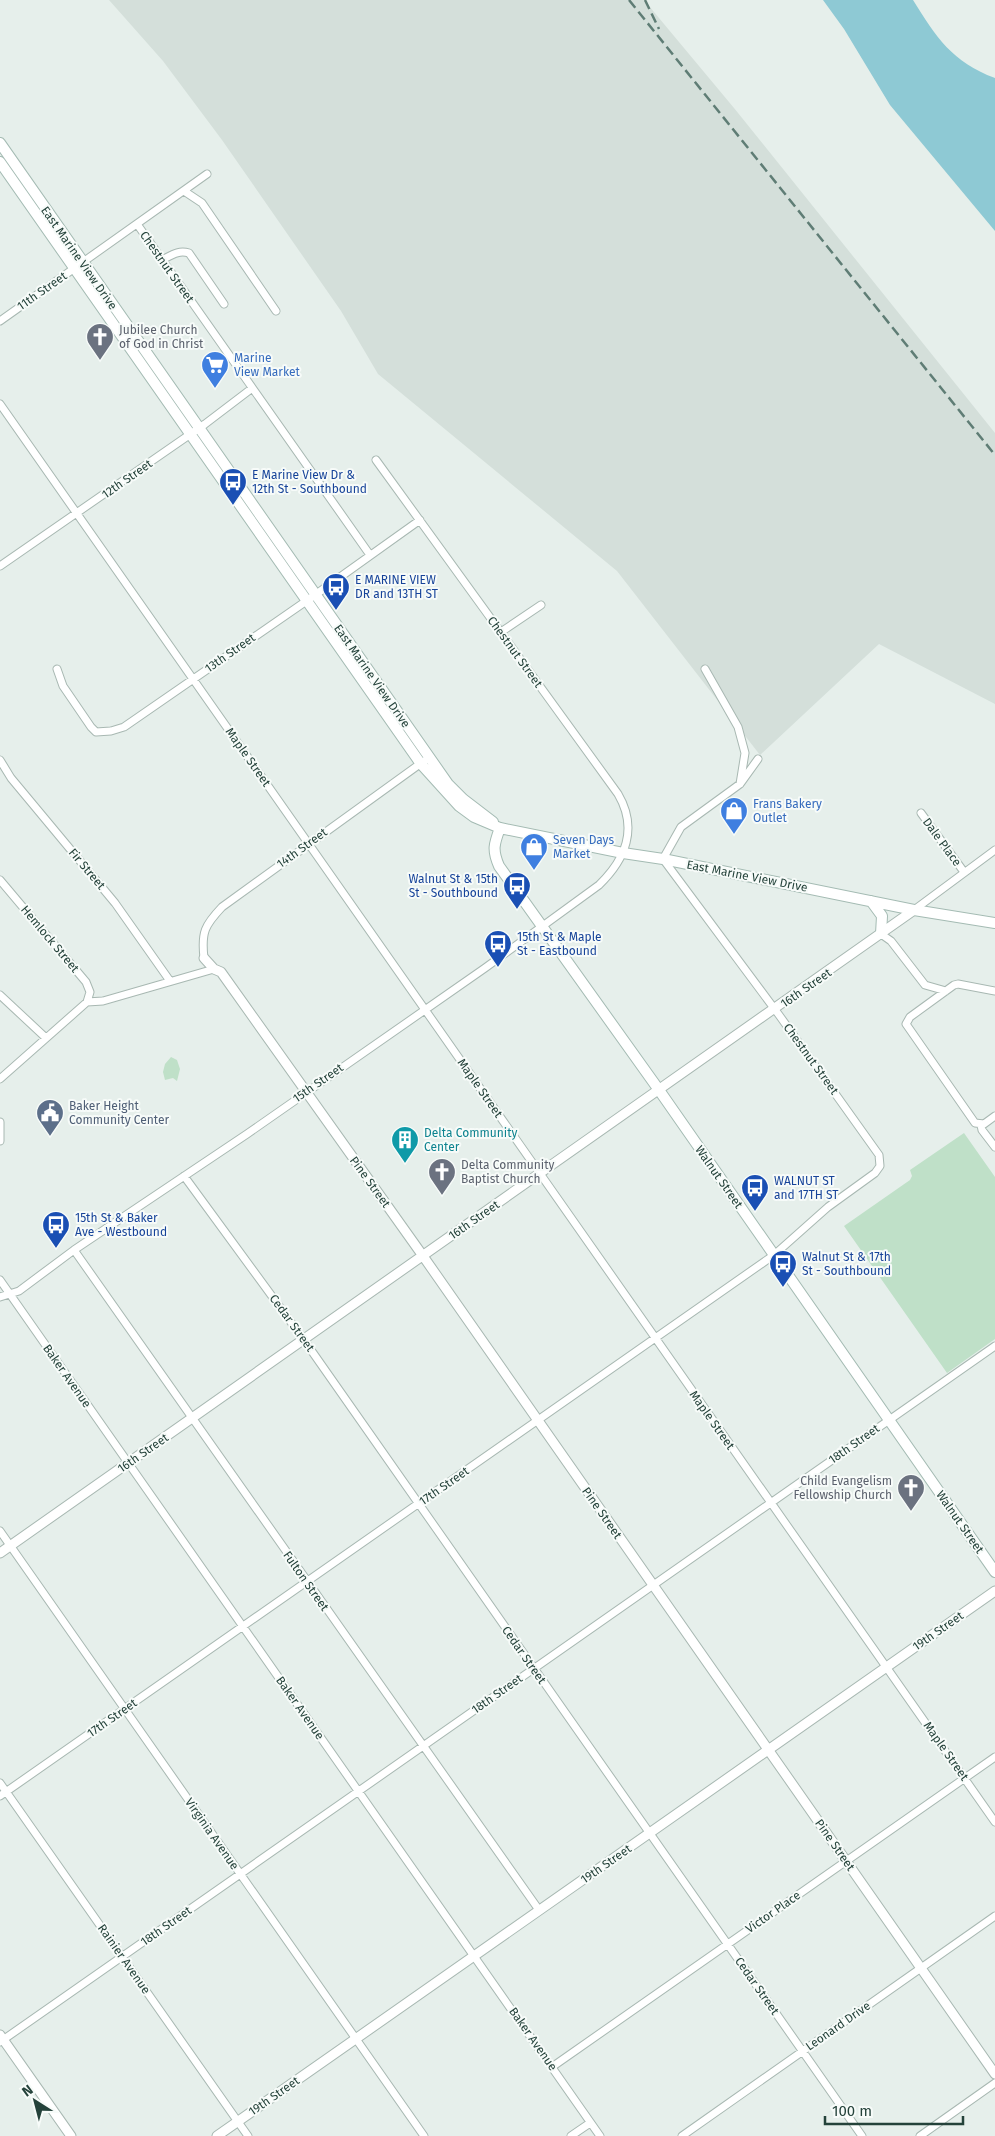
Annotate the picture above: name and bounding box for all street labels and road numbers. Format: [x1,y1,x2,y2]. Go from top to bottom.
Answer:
street label: East Marine View Drive [38,204,120,312]
street label: Chestnut Street [137,228,197,306]
street label: 11th Street [15,268,70,313]
street label: 12th Street [99,456,155,501]
street label: Chestnut Street [485,614,546,691]
street label: East Marine View Drive [331,622,413,730]
street label: 13th Street [202,630,258,675]
street label: Maple Street [223,725,274,790]
street label: Dale Place [920,815,964,869]
street label: 14th Street [274,825,330,871]
street label: Fir Street [66,846,109,893]
street label: East Marine View Drive [685,857,809,895]
street label: Hemlock Street [18,903,82,976]
street label: 16th Street [778,965,835,1011]
street label: Chestnut Street [781,1021,842,1098]
street label: Maple Street [455,1056,506,1121]
street label: 15th Street [290,1060,346,1105]
street label: Walnut Street [692,1143,746,1212]
street label: Pine Street [347,1154,394,1211]
street label: 16th Street [446,1197,503,1243]
street label: Cedar Street [267,1292,318,1355]
street label: Baker Avenue [40,1342,94,1410]
street label: Maple Street [687,1388,738,1453]
street label: 18th Street [826,1421,883,1467]
street label: 16th Street [115,1430,172,1476]
street label: 17th Street [416,1463,472,1508]
street label: Pine Street [579,1485,625,1542]
street label: Walnut Street [933,1488,987,1557]
street label: Fulton Street [280,1548,332,1614]
street label: 19th Street [910,1608,967,1654]
street label: Cedar Street [499,1624,549,1687]
street label: 18th Street [469,1671,526,1717]
street label: Baker Avenue [273,1674,327,1742]
street label: 17th Street [84,1695,140,1740]
street label: Maple Street [921,1719,972,1784]
street label: Virginia Avenue [182,1796,242,1872]
street label: Pine Street [812,1817,858,1874]
street label: 19th Street [578,1841,635,1887]
street label: Victor Place [743,1888,803,1936]
street label: 18th Street [138,1903,195,1949]
street label: Rainier Avenue [95,1922,153,1996]
street label: Cedar Street [732,1955,782,2018]
street label: Leonard Drive [803,1999,873,2053]
street label: Baker Avenue [506,2005,560,2073]
street label: 19th Street [246,2073,303,2119]

